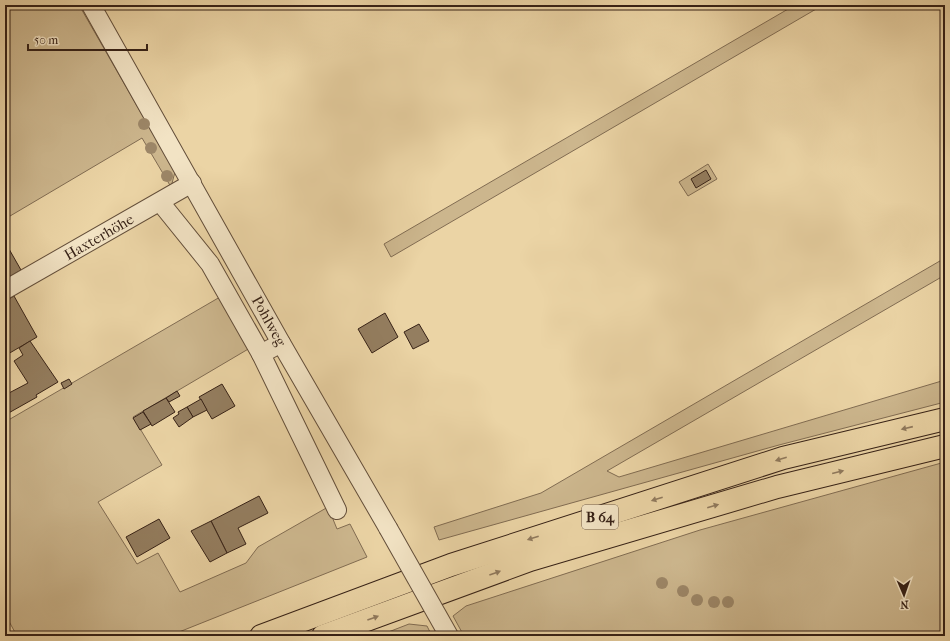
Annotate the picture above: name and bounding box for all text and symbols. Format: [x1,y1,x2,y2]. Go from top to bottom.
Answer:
scale bar [28,26,147,52]
text: 50 m [34,33,58,47]
street label: Haxterhöhe [61,210,137,264]
street label: Pohlweg [248,293,291,350]
one-way arrow [901,426,913,432]
one-way arrow [774,456,786,462]
one-way arrow [832,468,844,474]
one-way arrow [651,496,663,502]
one-way arrow [707,503,719,509]
road number: B 64 [582,505,618,529]
one-way arrow [527,535,539,541]
one-way arrow [489,569,501,575]
north arrow [884,575,924,615]
text: N [899,598,909,611]
one-way arrow [367,614,379,620]

